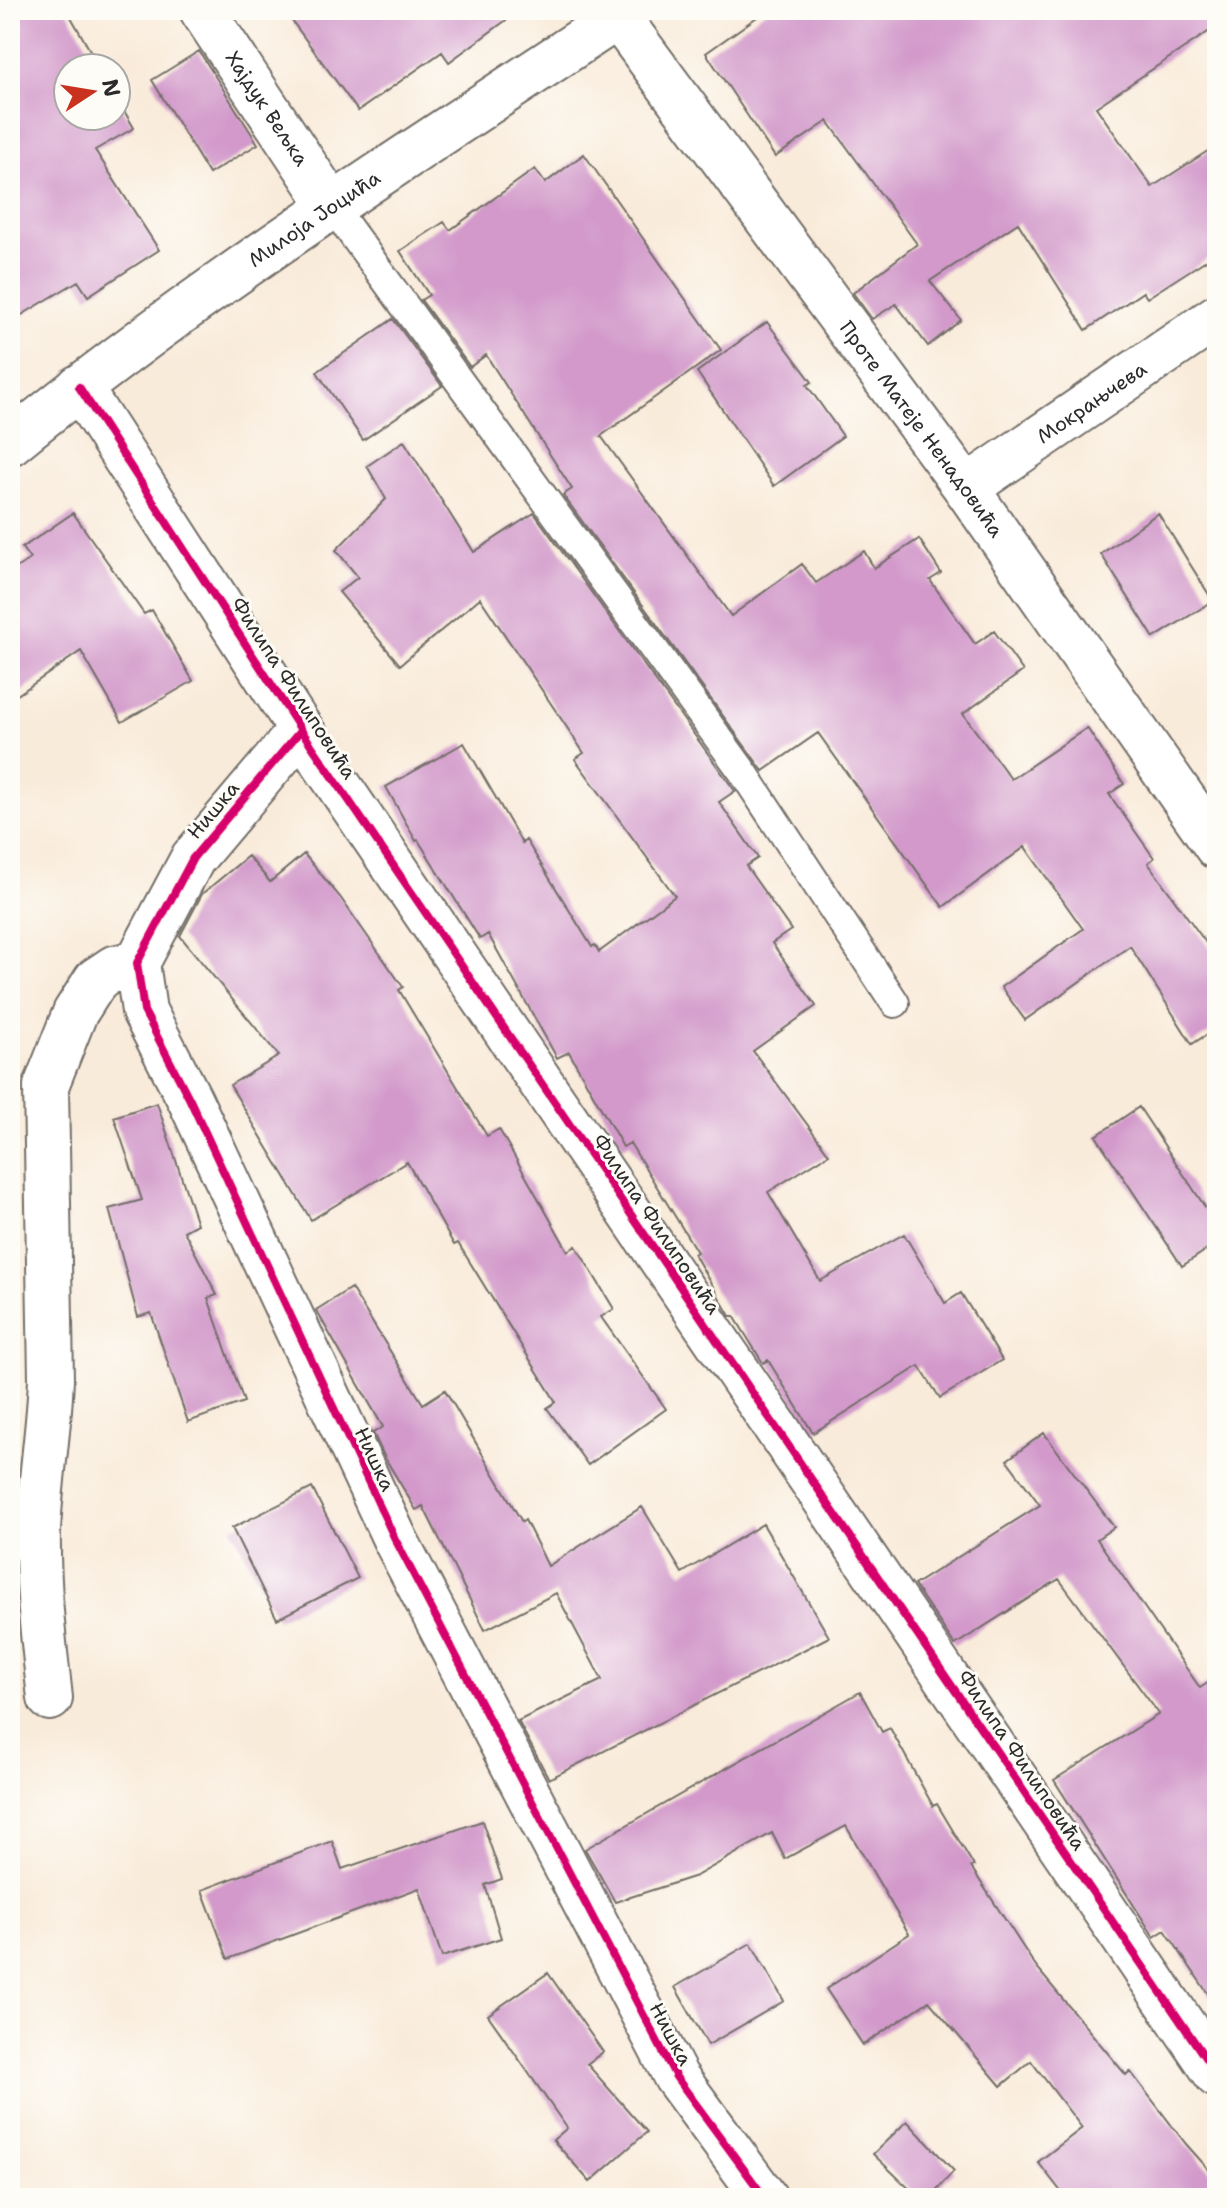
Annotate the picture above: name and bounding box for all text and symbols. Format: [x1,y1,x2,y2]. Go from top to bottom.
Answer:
street label: Хајдук Вељка [220,46,315,171]
north arrow [52,52,132,132]
text: N [95,76,127,99]
street label: Милоја Јоцића [243,164,386,273]
street label: Проте Матеје Ненадовића [834,316,1010,543]
street label: Мокрањчева [1032,355,1152,449]
street label: Филипа Филиповића [225,592,363,784]
street label: Нишка [181,775,245,844]
street label: Филипа Филиповића [587,1129,727,1320]
street label: Нишка [349,1423,401,1496]
street label: Филипа Филиповића [952,1665,1092,1856]
street label: Нишка [644,1998,699,2071]

